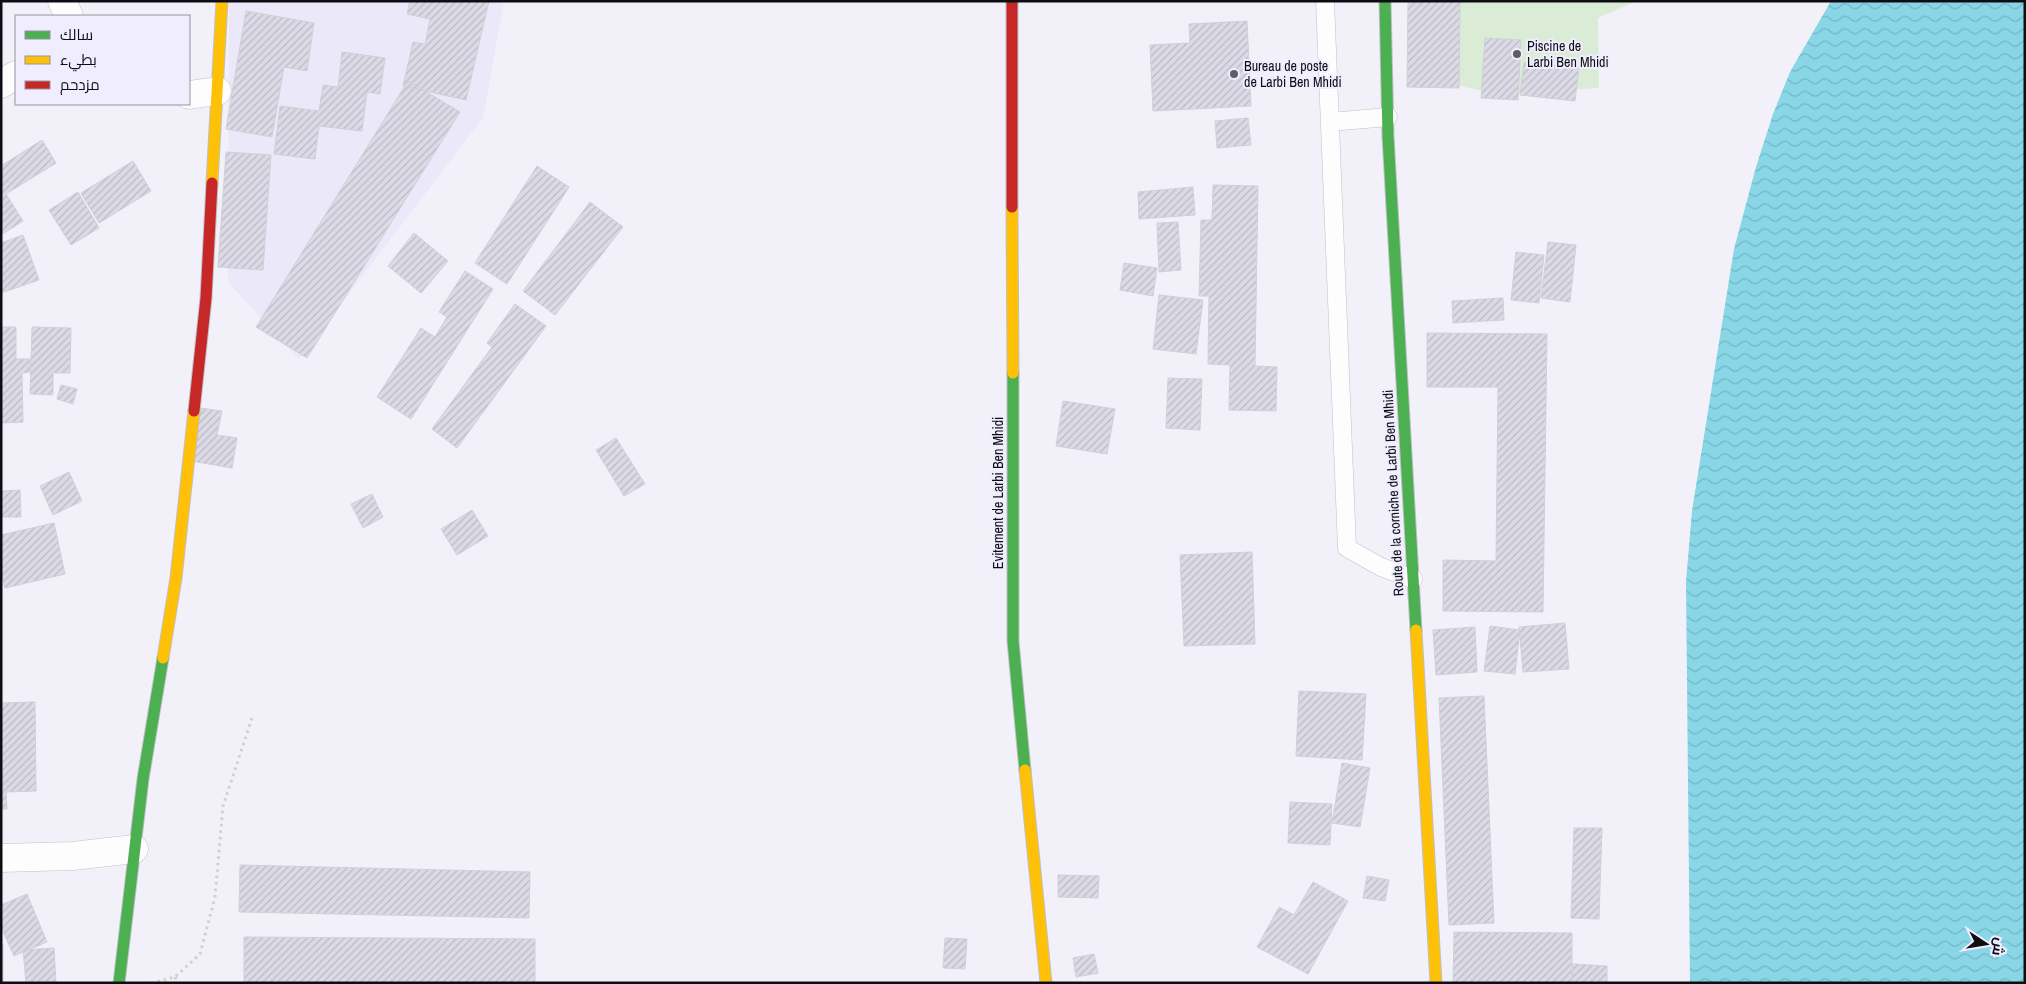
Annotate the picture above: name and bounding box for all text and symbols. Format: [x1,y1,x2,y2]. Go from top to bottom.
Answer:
legend [15,15,190,105]
text: سالك [60,24,93,45]
place label: Piscine de Larbi Ben Mhidi [1527,37,1609,71]
marker: Piscine de Larbi Ben Mhidi [1511,48,1523,60]
text: بطيء [60,49,97,72]
place label: Bureau de poste de Larbi Ben Mhidi [1244,57,1342,91]
marker: Bureau de poste de Larbi Ben Mhidi [1228,68,1240,80]
text: مزدحم [60,74,100,95]
street label: Route de la corniche de Larbi Ben Mhidi [1379,389,1407,597]
street label: Evitement de Larbi Ben Mhidi [989,417,1007,569]
north arrow [1961,919,2011,969]
text: ش [1988,936,2009,957]

